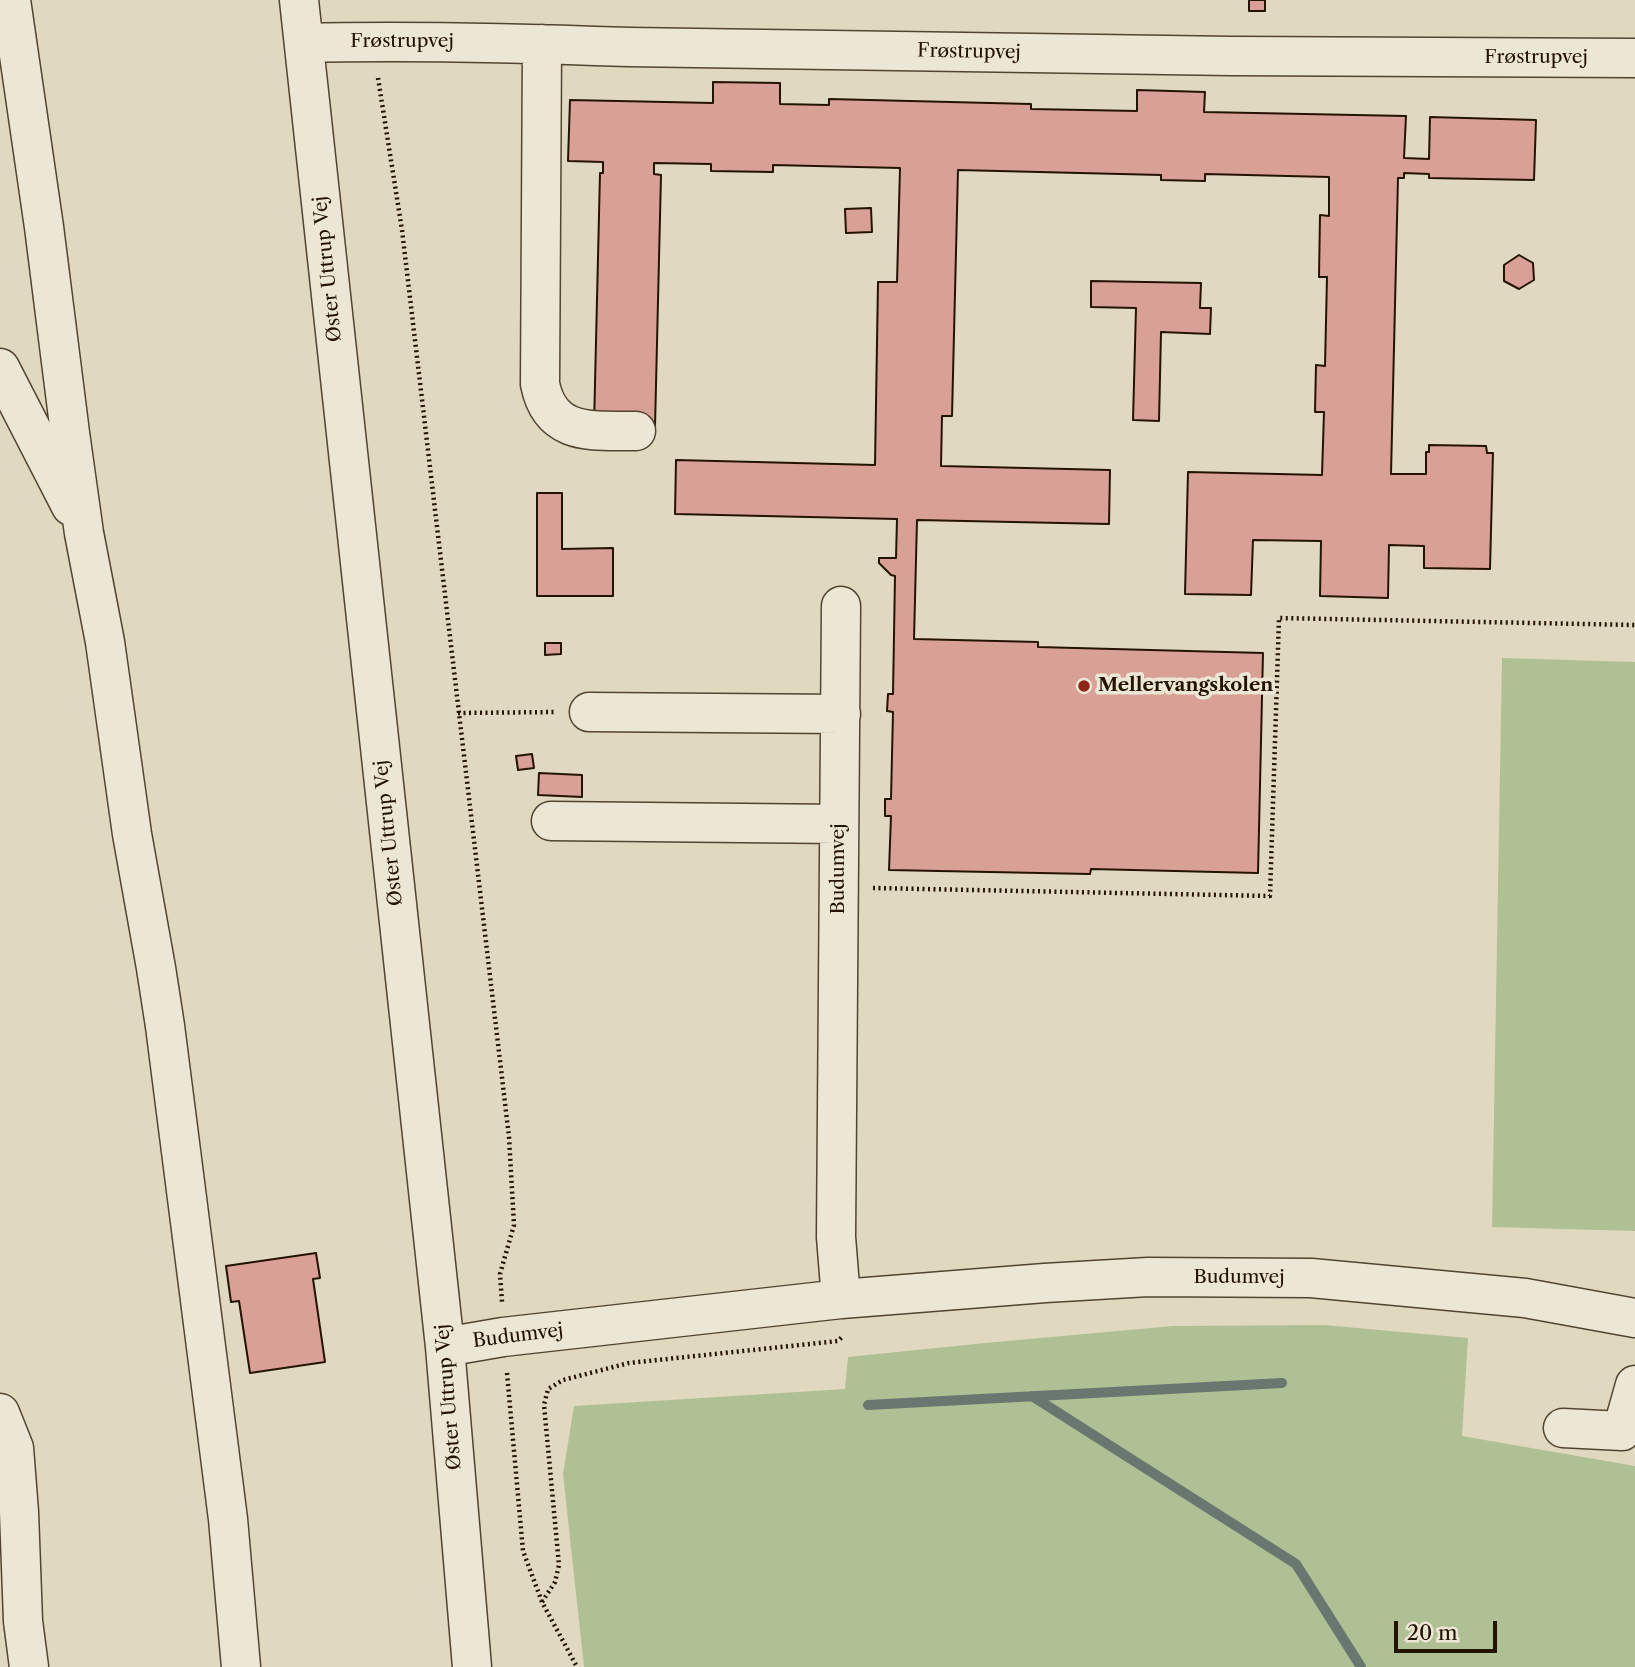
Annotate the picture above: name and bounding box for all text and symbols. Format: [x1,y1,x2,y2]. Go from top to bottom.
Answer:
street label: Frøstrupvej [350,31,454,53]
street label: Frøstrupvej [917,40,1021,64]
street label: Frøstrupvej [1484,47,1588,69]
street label: Øster Uttrup Vej [309,195,347,343]
place label: Mellervangskolen [1098,675,1273,697]
marker: Mellervangskolen [1076,678,1092,694]
street label: Øster Uttrup Vej [370,759,408,907]
street label: Budumvej [828,823,850,915]
street label: Budumvej [1193,1267,1285,1289]
street label: Budumvej [471,1319,565,1353]
street label: Øster Uttrup Vej [431,1323,467,1471]
scale bar [1397,1608,1500,1652]
text: 20 m [1407,1620,1458,1645]

